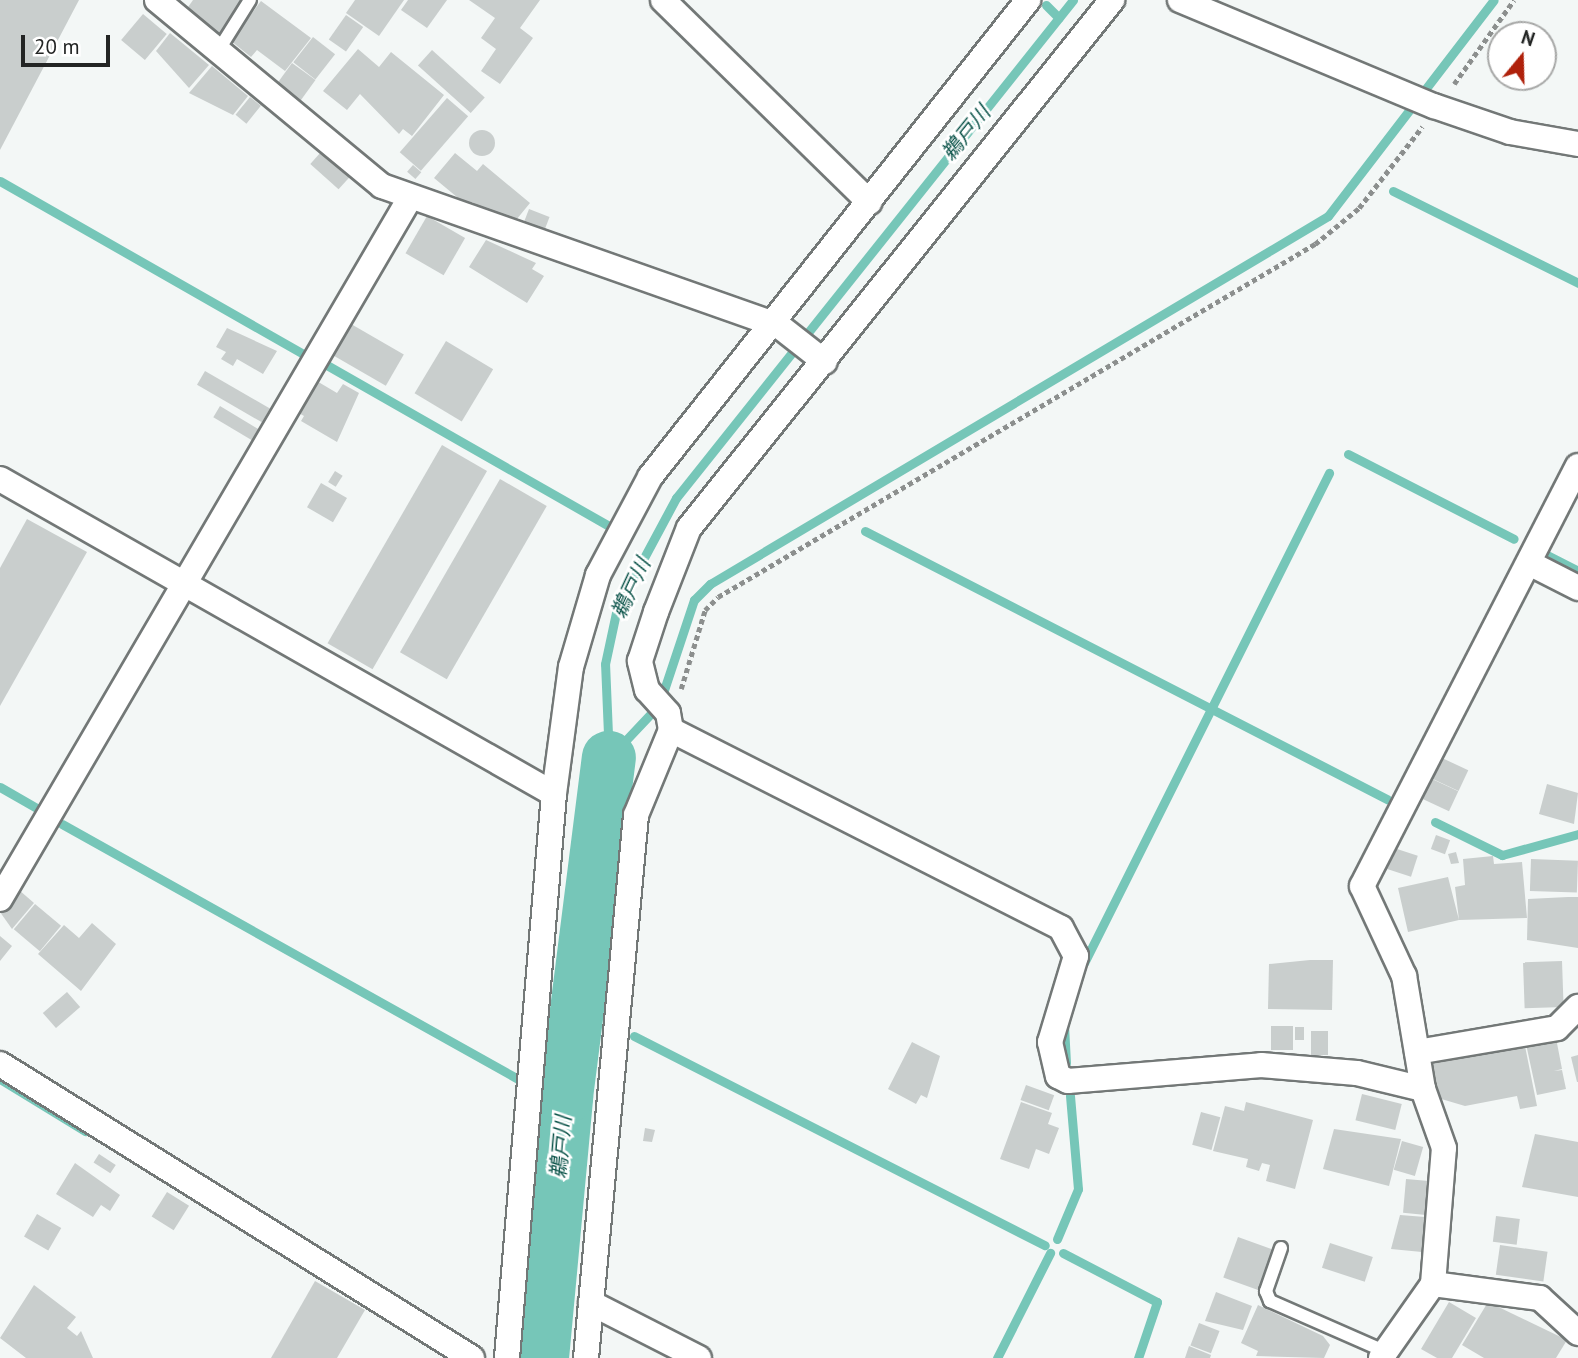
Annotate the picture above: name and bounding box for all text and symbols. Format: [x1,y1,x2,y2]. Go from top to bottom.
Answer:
scale bar [24,21,114,65]
north arrow [1487,21,1557,91]
text: N [1518,25,1538,51]
text: 20 m [34,33,80,60]
water label: 鵜戸川 [936,101,996,165]
water label: 鵜戸川 [606,554,656,622]
water label: 鵜戸川 [546,1115,576,1179]

